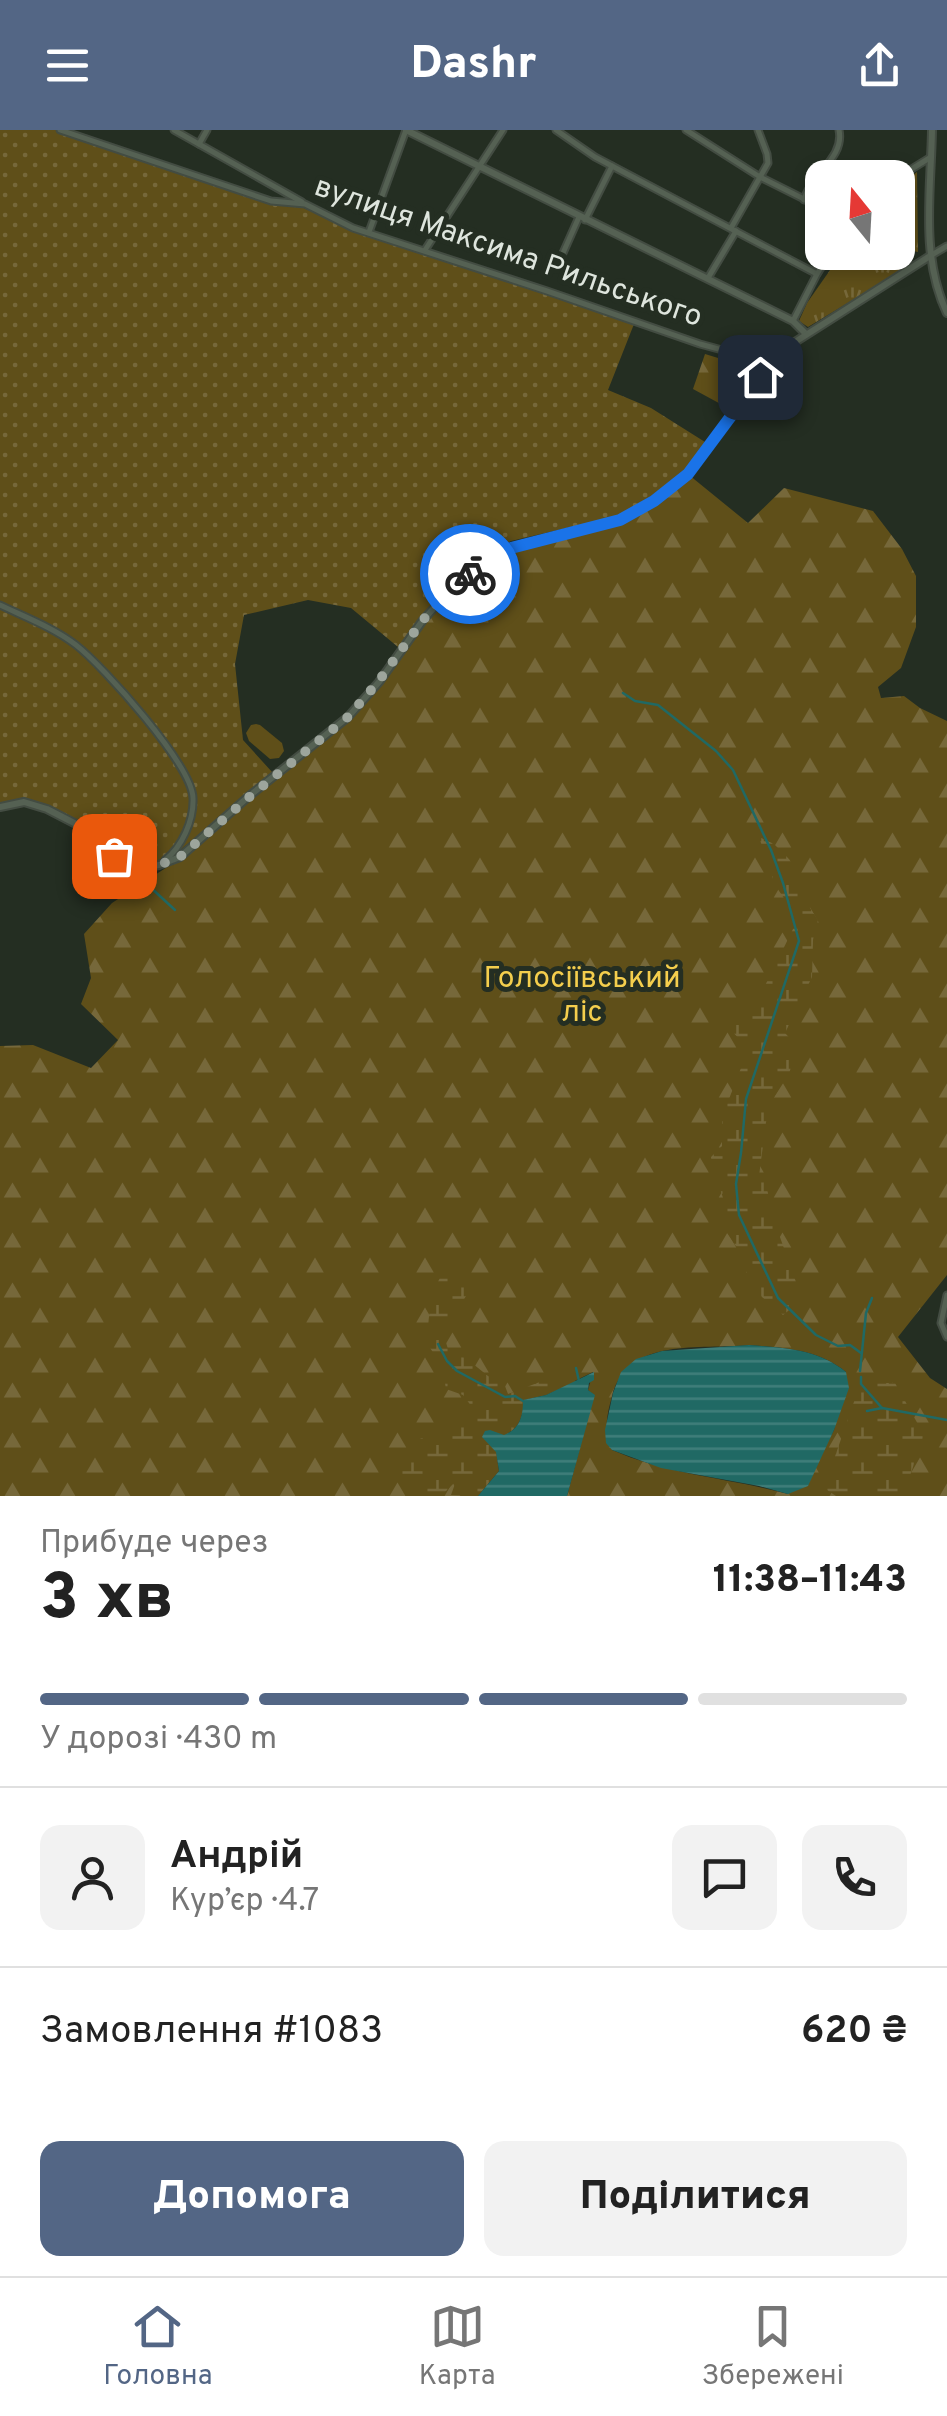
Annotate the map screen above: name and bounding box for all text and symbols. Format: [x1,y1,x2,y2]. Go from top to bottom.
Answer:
text: Dashr [411,37,537,94]
icon: menu [40,38,95,93]
icon: share [852,38,907,93]
north arrow [805,160,915,270]
map controls [805,160,915,270]
street label: вулиця Максима Рильського [309,169,707,337]
pin [718,335,803,420]
icon: home [733,350,788,405]
courier [420,524,520,624]
icon: bike [443,547,498,602]
pin [72,814,157,899]
icon: bag [87,829,142,884]
park label: Голосіївський ліс [483,961,681,1032]
text: Прибуде через [40,1524,269,1564]
text: 11:38–11:43 [713,1557,907,1606]
text: 3 хв [40,1560,174,1642]
text: У дорозі · 430 m [40,1720,277,1760]
button: person [40,1825,145,1930]
button: chat [672,1825,777,1930]
button: phone [802,1825,907,1930]
text: Андрій [170,1833,303,1882]
text: Кур’єр · 4.7 [170,1882,319,1922]
text: Замовлення #1083 [40,2008,383,2057]
text: 620 ₴ [801,2008,907,2057]
button: Допомога [40,2141,464,2256]
button: Поділитися [484,2141,907,2256]
tab: Головна [103,2299,212,2395]
tab: Карта [419,2299,495,2395]
tab: Збережені [702,2299,844,2395]

